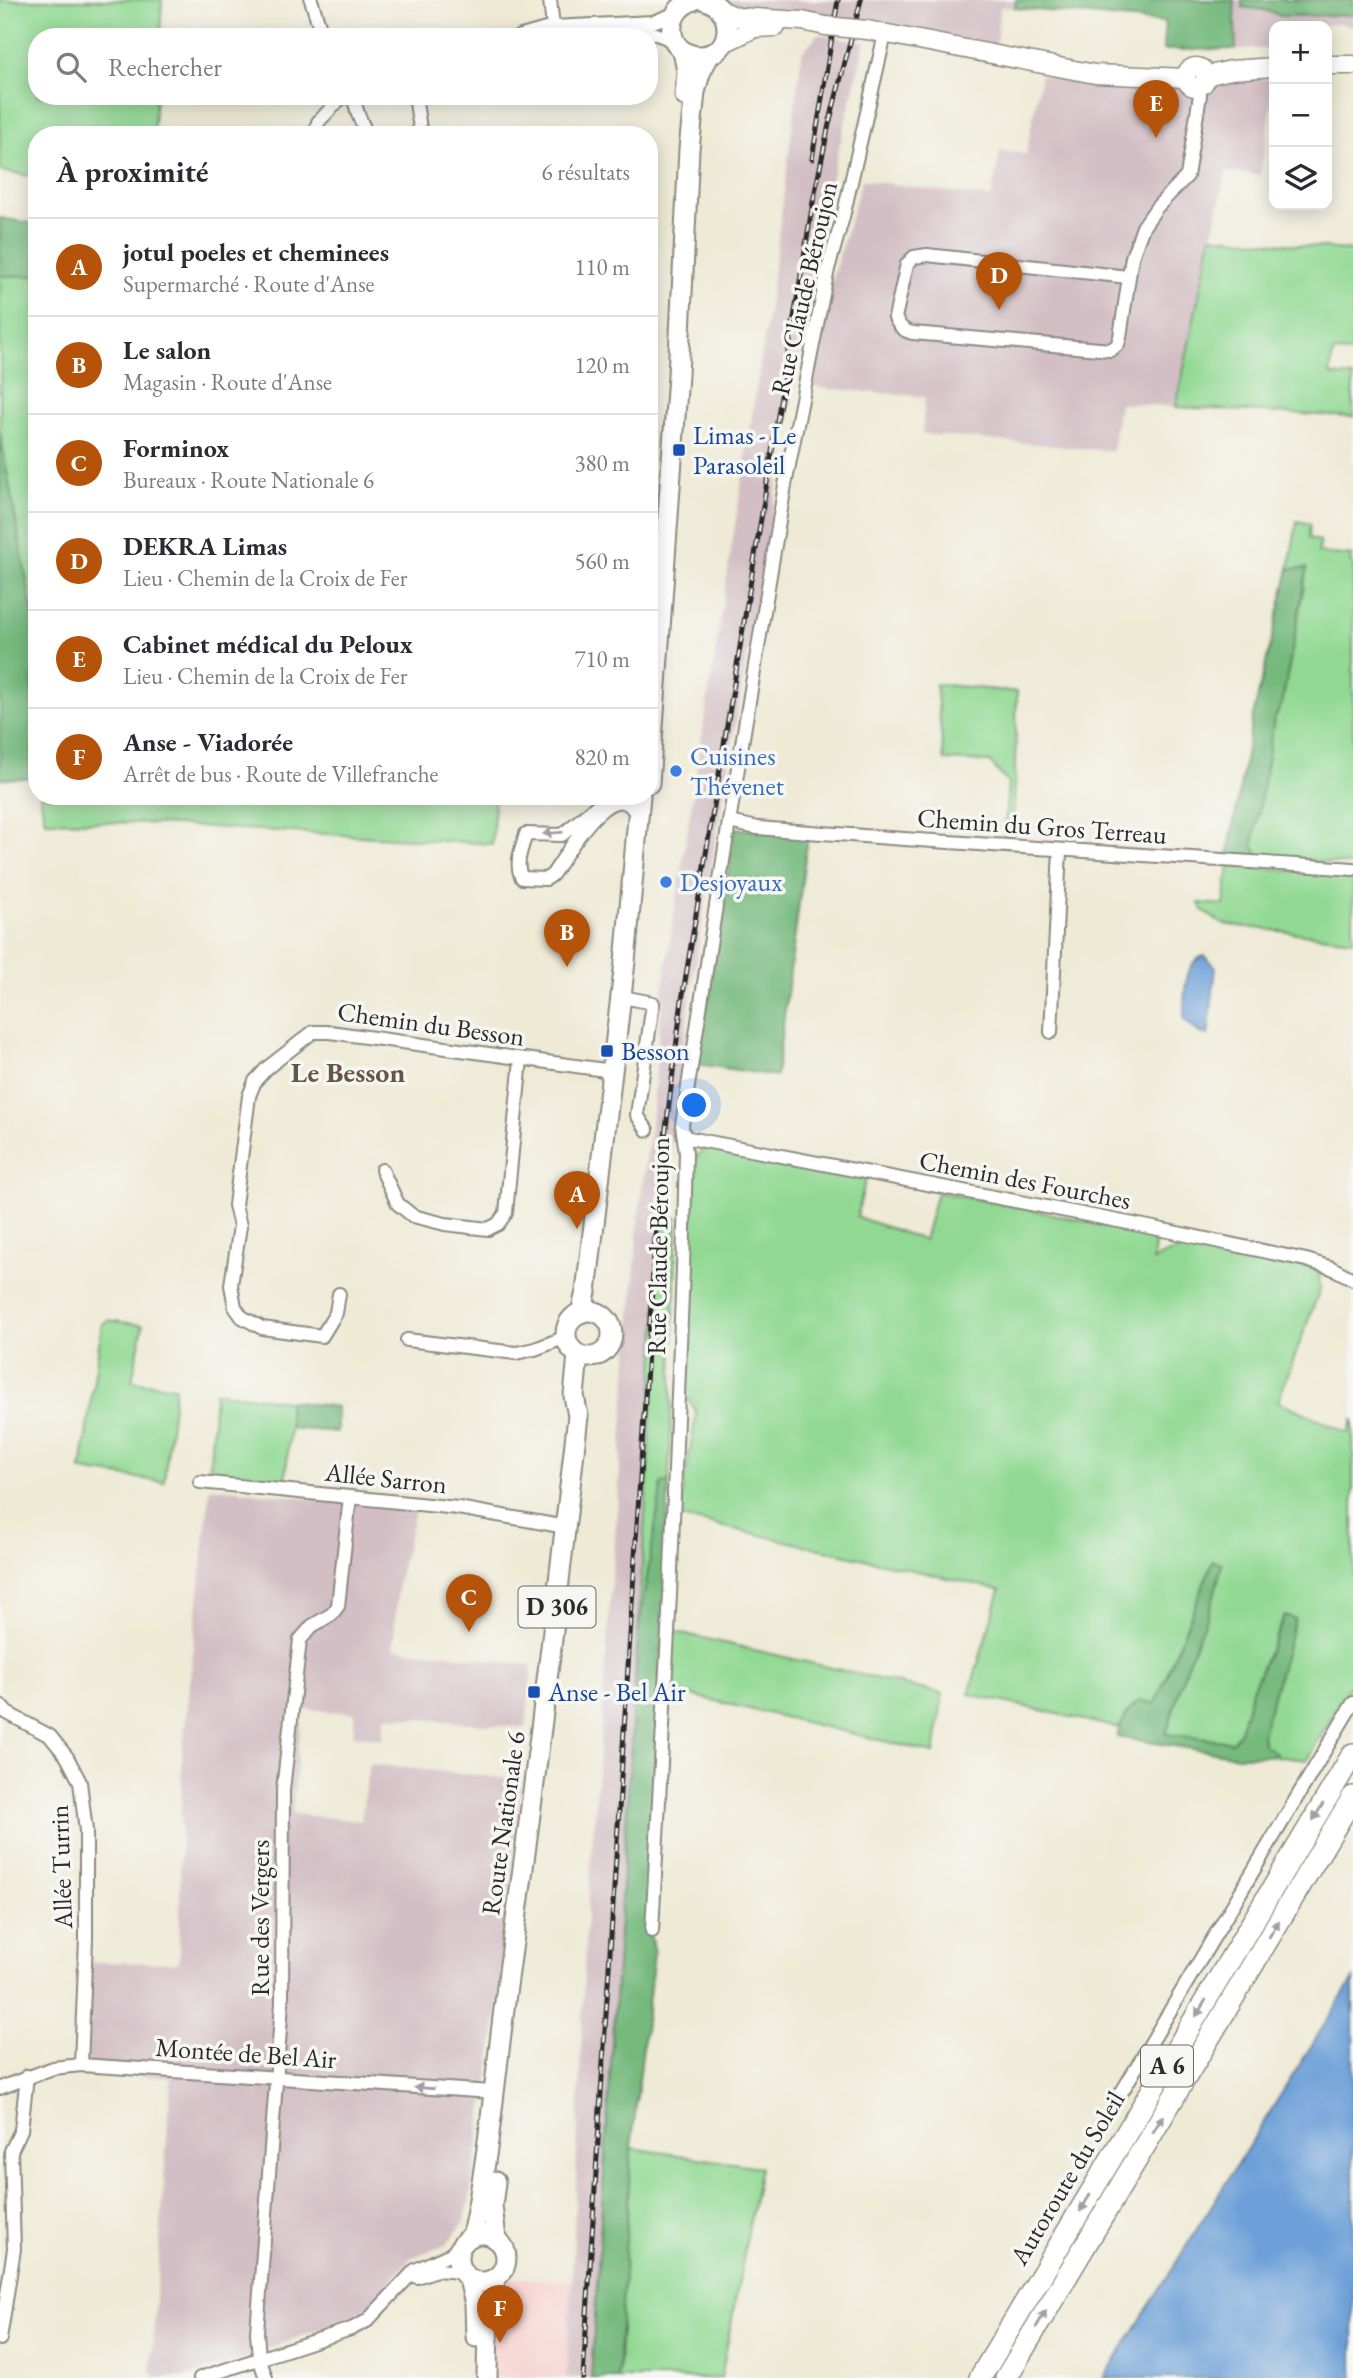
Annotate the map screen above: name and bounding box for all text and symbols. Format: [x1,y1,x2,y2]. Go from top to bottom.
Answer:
map controls [1269,21,1332,210]
button: + [1269,21,1332,84]
search box [28,28,658,105]
icon: search [52,48,90,86]
text: Rechercher [108,50,222,84]
pin: E [1133,80,1179,138]
button: − [1269,84,1332,147]
button: layers [1269,147,1332,210]
text: À proximité [56,152,208,191]
text: 6 résultats [542,157,630,187]
street label: Rue Claude Béroujon [763,178,845,398]
text: jotul poeles et cheminees [123,235,389,269]
text: A [71,252,87,282]
text: 110 m [574,252,630,282]
pin: D [976,252,1022,310]
text: Supermarché · Route d'Anse [123,269,375,299]
text: Le salon [123,333,211,367]
text: B [72,350,86,380]
text: 120 m [574,350,630,380]
text: Magasin · Route d'Anse [123,367,332,397]
place label: Limas - Le Parasoleil [693,418,796,482]
text: Forminox [123,431,229,465]
marker: Limas - Le Parasoleil [671,442,687,458]
text: C [71,448,87,478]
text: 380 m [574,448,630,478]
text: Bureaux · Route Nationale 6 [123,465,374,495]
text: DEKRA Limas [123,529,287,563]
text: D [70,546,88,576]
text: 560 m [574,546,630,576]
text: Lieu · Chemin de la Croix de Fer [123,563,407,593]
text: Cabinet médical du Peloux [123,627,413,661]
text: E [72,644,86,674]
text: 710 m [574,644,630,674]
text: Lieu · Chemin de la Croix de Fer [123,661,407,691]
text: Anse - Viadorée [123,725,293,759]
place label: Cuisines Thévenet [690,739,784,803]
text: F [73,742,85,772]
text: 820 m [574,742,630,772]
text: Arrêt de bus · Route de Villefranche [123,759,439,789]
marker: Cuisines Thévenet [668,763,684,779]
street label: Chemin du Gros Terreau [916,800,1168,852]
one-way arrow [542,828,564,839]
place label: Desjoyaux [680,865,783,899]
marker: Desjoyaux [658,874,674,890]
pin: B [544,909,590,967]
street label: Chemin du Besson [335,994,527,1054]
place label: Besson [621,1034,690,1068]
marker: Besson [599,1043,615,1059]
district label: Le Besson [291,1054,405,1090]
your location [677,1088,711,1122]
street label: Rue Claude Béroujon [639,1136,677,1355]
street label: Chemin des Fourches [916,1143,1134,1217]
pin: A [554,1171,600,1229]
street label: Allée Sarron [323,1455,449,1501]
pin: C [446,1574,492,1632]
road number: D 306 [518,1587,596,1628]
place label: Anse - Bel Air [547,1675,686,1709]
marker: Anse - Bel Air [526,1684,542,1700]
street label: Route Nationale 6 [473,1729,533,1917]
one-way arrow [1312,1803,1324,1822]
street label: Allée Turrin [42,1804,80,1931]
street label: Rue des Vergers [243,1840,277,1996]
one-way arrow [1268,1919,1281,1938]
one-way arrow [1195,1998,1208,2017]
street label: Montée de Bel Air [154,2030,338,2076]
road number: A 6 [1141,2046,1193,2087]
one-way arrow [413,2082,435,2093]
street label: Autoroute du Soleil [1001,2085,1132,2272]
one-way arrow [1151,2115,1164,2134]
one-way arrow [1078,2194,1091,2213]
pin: F [477,2285,523,2343]
one-way arrow [1035,2310,1047,2329]

